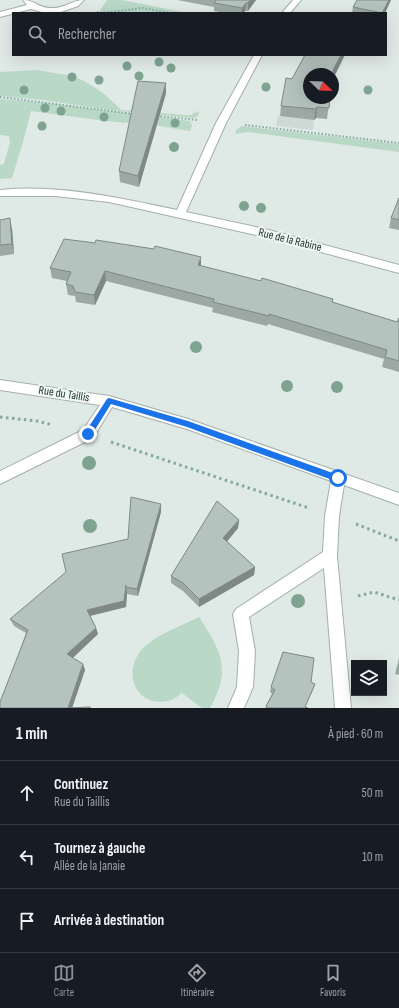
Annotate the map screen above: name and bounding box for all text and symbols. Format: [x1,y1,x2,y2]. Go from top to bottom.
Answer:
search box [12,12,387,56]
icon: search [26,23,48,45]
text: Rechercher [58,25,116,44]
north arrow [303,68,339,104]
street label: Rue de la Rabine [257,225,324,255]
street label: Rue du Taillis [37,383,91,405]
route end [79,425,97,443]
route start [329,469,347,487]
map controls [351,660,387,696]
button: layers [351,660,387,696]
text: 1 min [16,724,48,744]
text: À pied · 60 m [328,726,383,742]
text: Continuez [54,775,108,794]
icon: ahead [16,782,38,804]
text: 50 m [362,785,383,801]
text: Rue du Taillis [54,794,110,810]
text: Tournez à gauche [54,839,145,858]
icon: left [16,846,38,868]
text: 10 m [362,849,383,865]
text: Allée de la Janaie [54,858,125,874]
icon: arrive [16,910,38,932]
text: Arrivée à destination [54,911,164,930]
tab: Carte [53,962,75,999]
tab: Itinéraire [181,962,214,999]
tab: Favoris [320,962,346,999]

